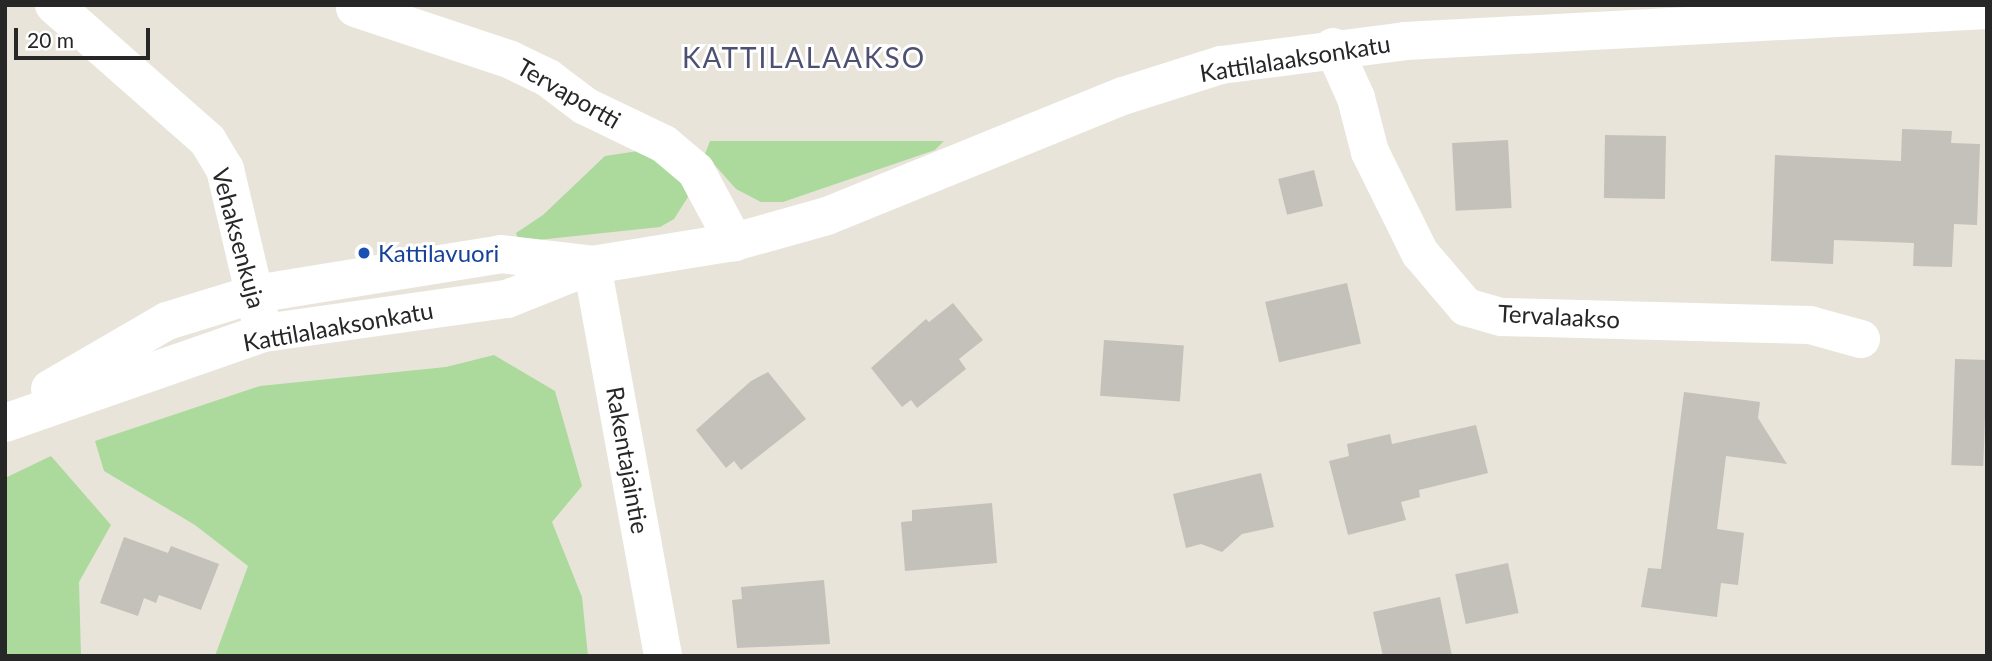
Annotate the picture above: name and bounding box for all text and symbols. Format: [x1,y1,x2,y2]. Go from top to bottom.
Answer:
scale bar [18,14,154,58]
text: 20 m [27,27,74,52]
street label: Kattilalaaksonkatu [1198,29,1392,87]
district label: KATTILALAAKSO [684,40,924,74]
street label: Tervaportti [512,52,626,134]
street label: Vehaksenkuja [206,165,272,311]
place label: Kattilavuori [378,239,499,267]
marker: Kattilavuori [356,245,372,261]
street label: Kattilalaaksonkatu [241,295,435,357]
street label: Tervalaakso [1497,298,1621,334]
street label: Rakentajaintie [601,384,655,536]

